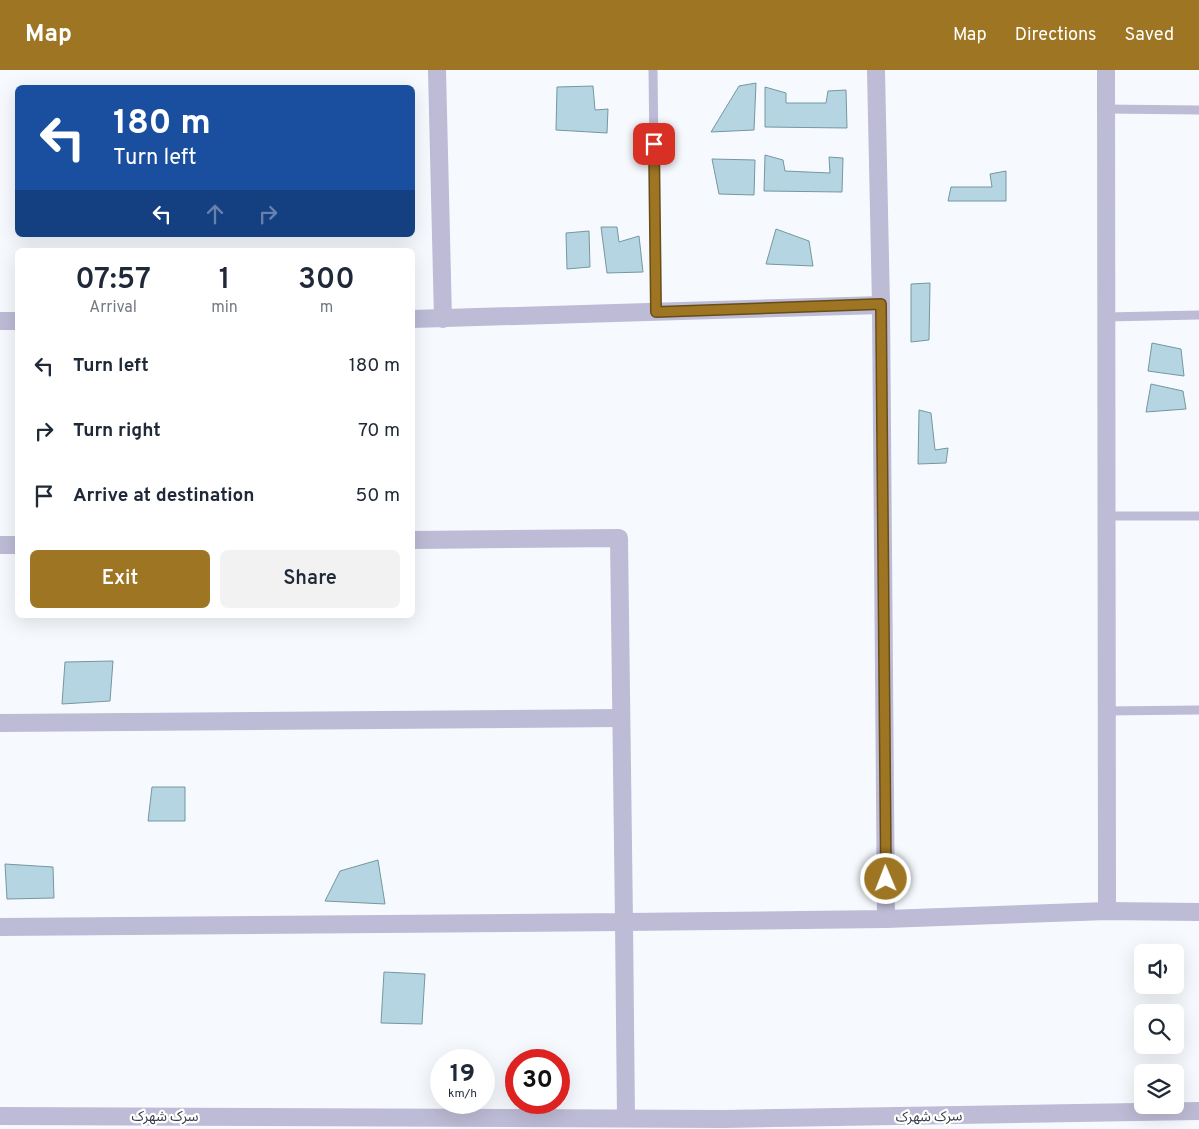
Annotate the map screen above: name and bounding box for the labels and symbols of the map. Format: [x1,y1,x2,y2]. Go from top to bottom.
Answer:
pin [633,123,675,165]
position arrow [859,852,911,904]
speed limit sign: 30 [505,1049,570,1114]
street label: سرک شهرک [895,1108,963,1127]
street label: سرک شهرک [132,1109,198,1126]

